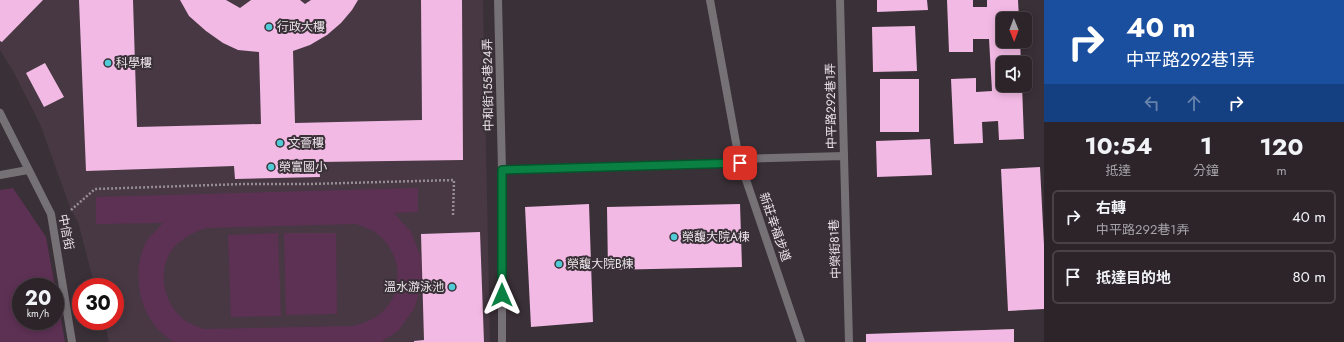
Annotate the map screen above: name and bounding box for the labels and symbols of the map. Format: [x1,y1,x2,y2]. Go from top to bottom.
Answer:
north arrow [996,12,1032,48]
place label: 行政大樓 [277,18,325,36]
marker: 行政大樓 [264,22,274,32]
street label: 中和街155巷24弄 [478,38,498,132]
place label: 科學樓 [116,54,152,72]
marker: 科學樓 [103,58,113,68]
street label: 中平路292巷1弄 [821,63,841,149]
place label: 文薈樓 [288,134,324,152]
marker: 文薈樓 [275,138,285,148]
pin [723,146,757,180]
place label: 榮富國小 [279,158,327,176]
marker: 榮富國小 [266,162,276,172]
street label: 新莊幸福步道 [755,190,795,264]
street label: 中信街 [54,213,78,251]
street label: 中榮街81巷 [825,219,845,279]
place label: 榮馥大院A棟 [682,228,750,246]
marker: 榮馥大院A棟 [669,232,679,242]
place label: 榮馥大院B棟 [567,255,634,273]
marker: 榮馥大院B棟 [554,259,564,269]
position arrow [481,274,523,316]
speed limit sign: 30 [72,278,124,330]
place label: 溫水游泳池 [384,278,444,296]
marker: 溫水游泳池 [447,282,457,292]

